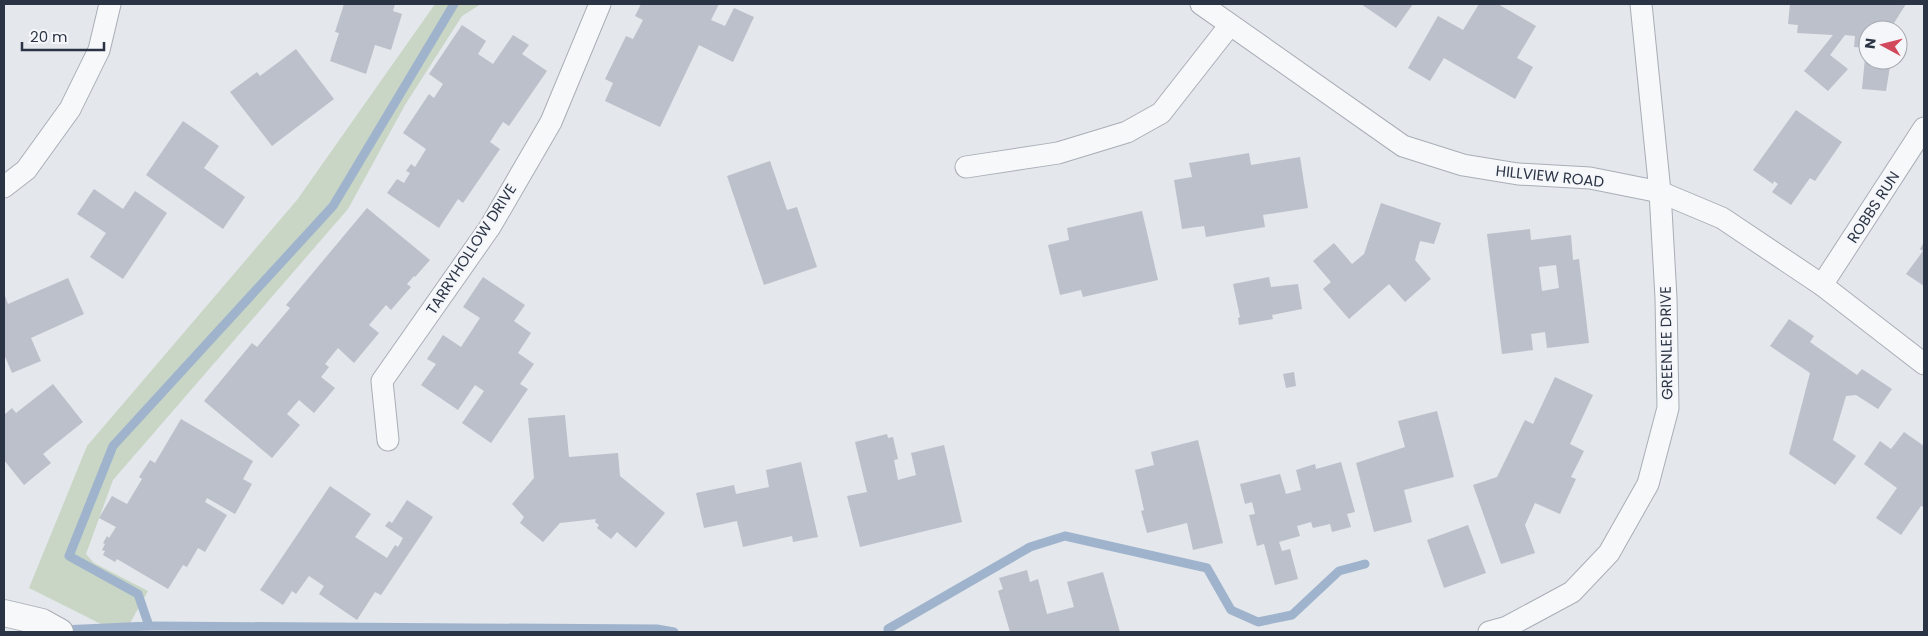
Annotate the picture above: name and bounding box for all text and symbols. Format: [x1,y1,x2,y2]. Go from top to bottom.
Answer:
scale bar [22,20,105,52]
north arrow [1858,20,1908,70]
text: 20 m [30,26,68,47]
text: N [1860,37,1881,50]
street label: HILLVIEW ROAD [1495,160,1605,192]
street label: ROBBS RUN [1842,167,1904,247]
street label: TARRYHOLLOW DRIVE [421,180,521,318]
street label: GREENLEE DRIVE [1655,286,1677,400]

